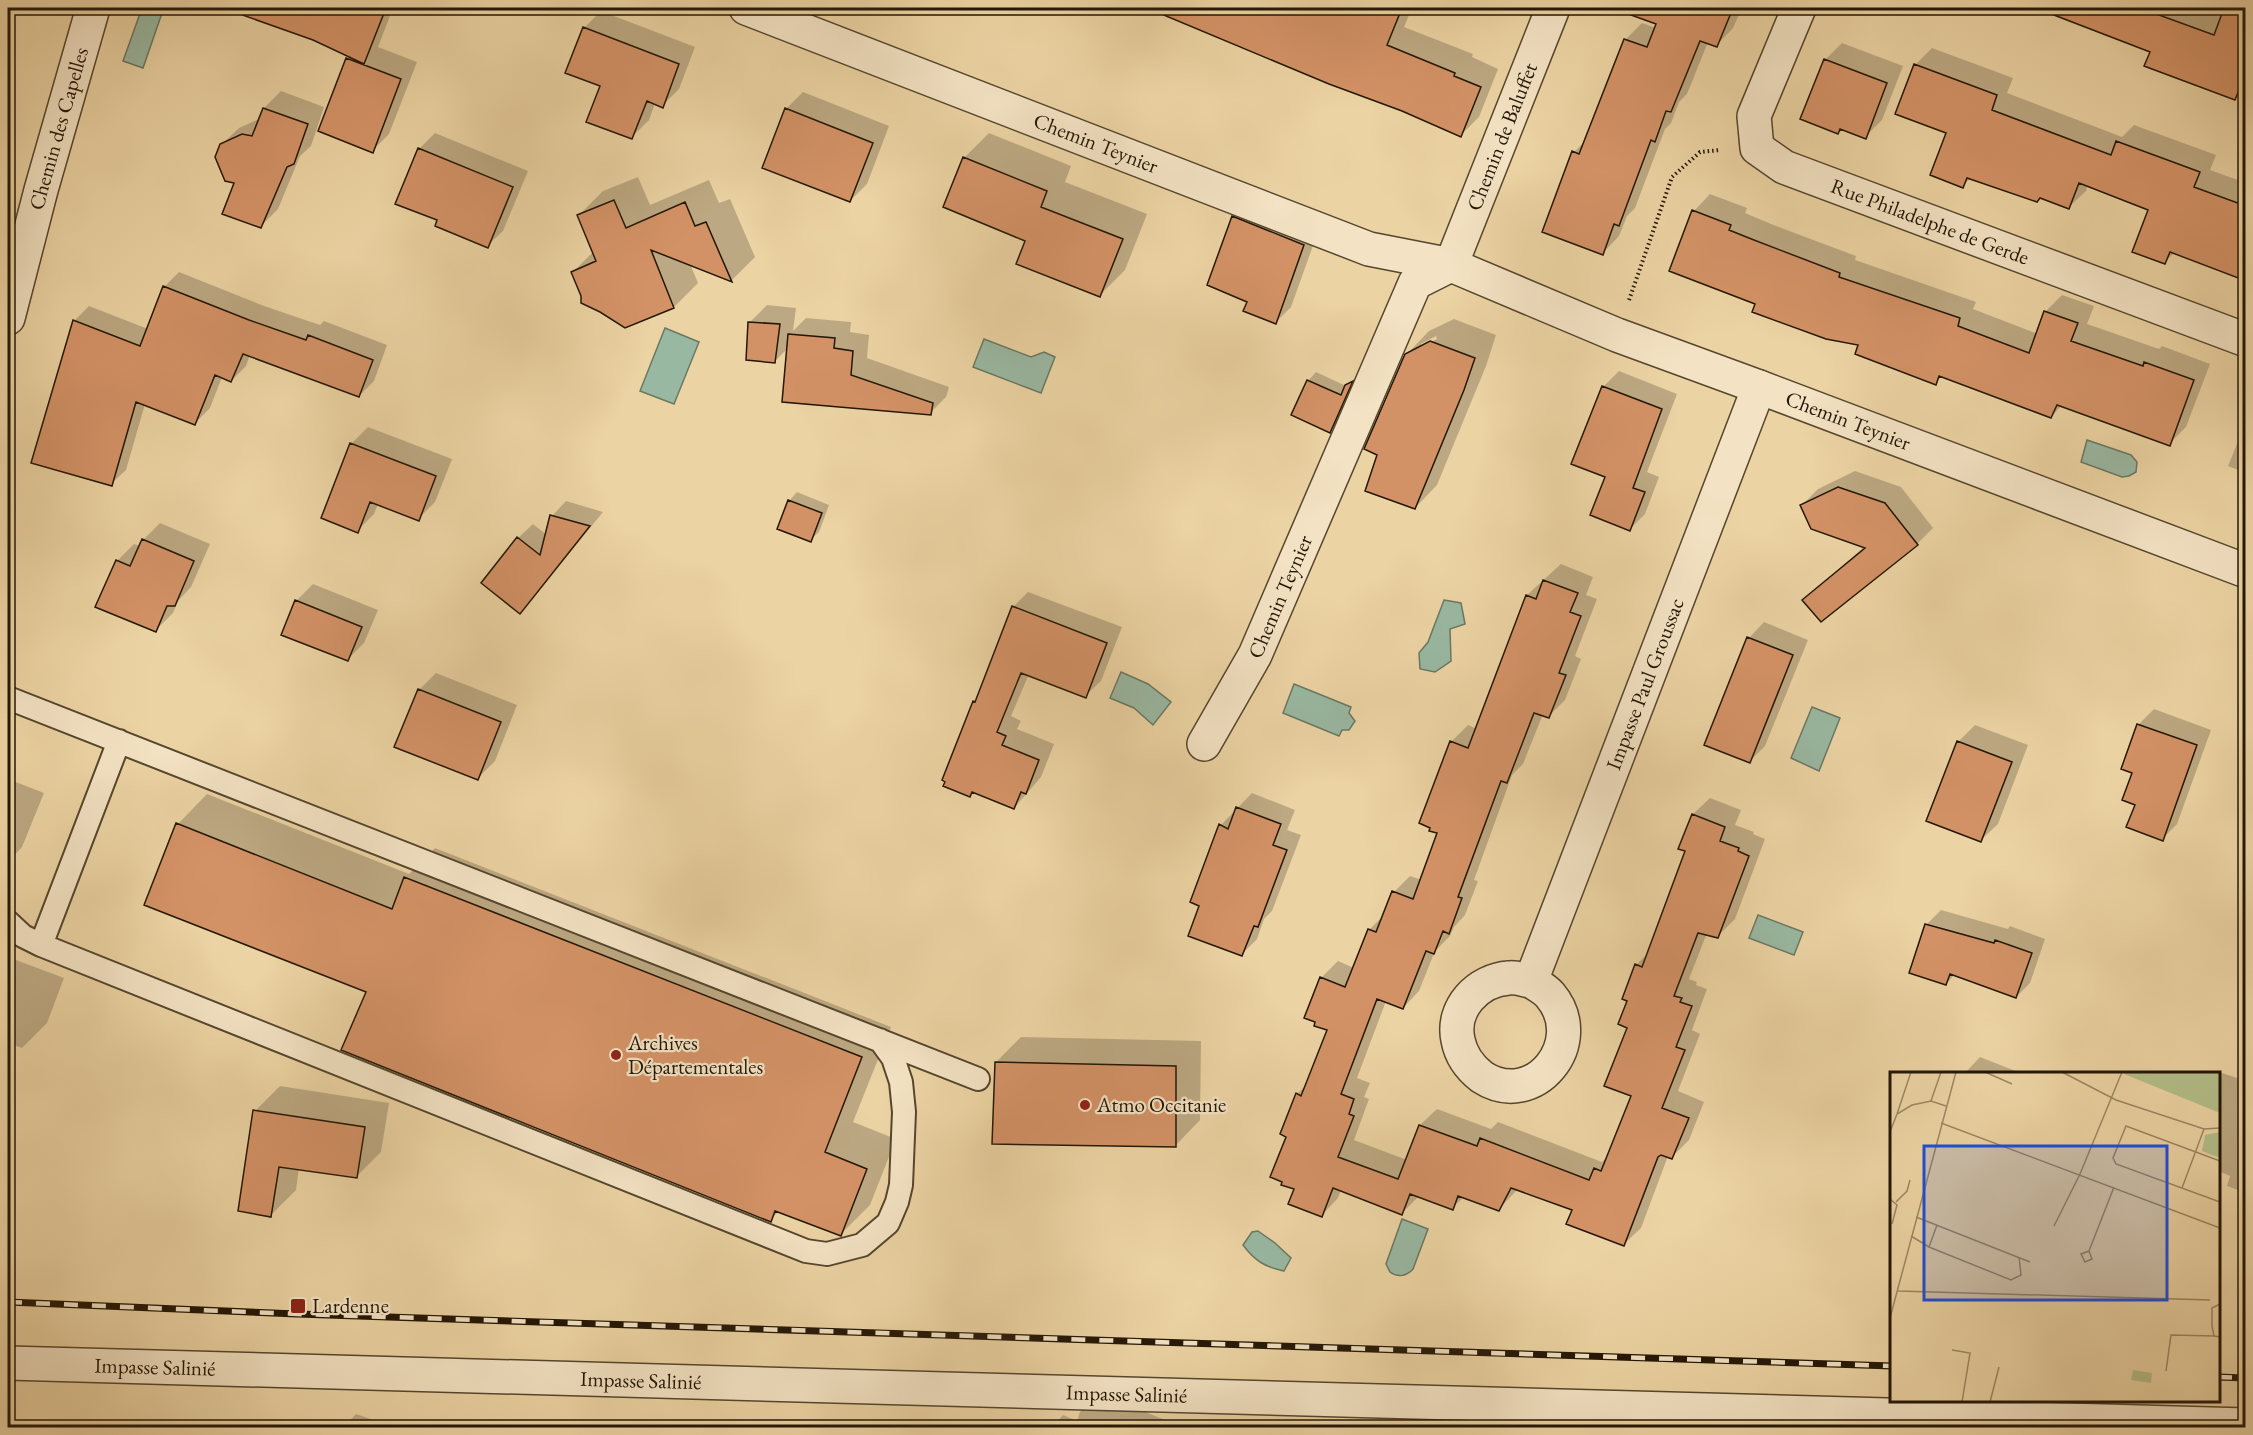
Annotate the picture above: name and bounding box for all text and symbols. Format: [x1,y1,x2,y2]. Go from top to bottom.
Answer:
street label: Chemin des Capelles [22,44,94,213]
street label: Chemin de Baluffet [1460,58,1543,214]
street label: Chemin Teynier [1030,107,1162,179]
street label: Rue Philadelphe de Gerde [1827,172,2033,271]
street label: Chemin Teynier [1782,384,1914,456]
street label: Chemin Teynier [1241,531,1318,662]
street label: Impasse Paul Groussac [1599,594,1690,774]
place label: Archives Départementales [627,1029,763,1080]
marker: Archives Départementales [609,1048,623,1062]
inset map [1890,1072,2220,1402]
place label: Atmo Occitanie [1096,1091,1226,1118]
marker: Atmo Occitanie [1078,1098,1092,1112]
place label: Lardenne [312,1292,389,1319]
marker: Lardenne [289,1297,307,1315]
street label: Impasse Salinié [94,1351,216,1382]
street label: Impasse Salinié [580,1365,702,1395]
street label: Impasse Salinié [1066,1378,1188,1409]

